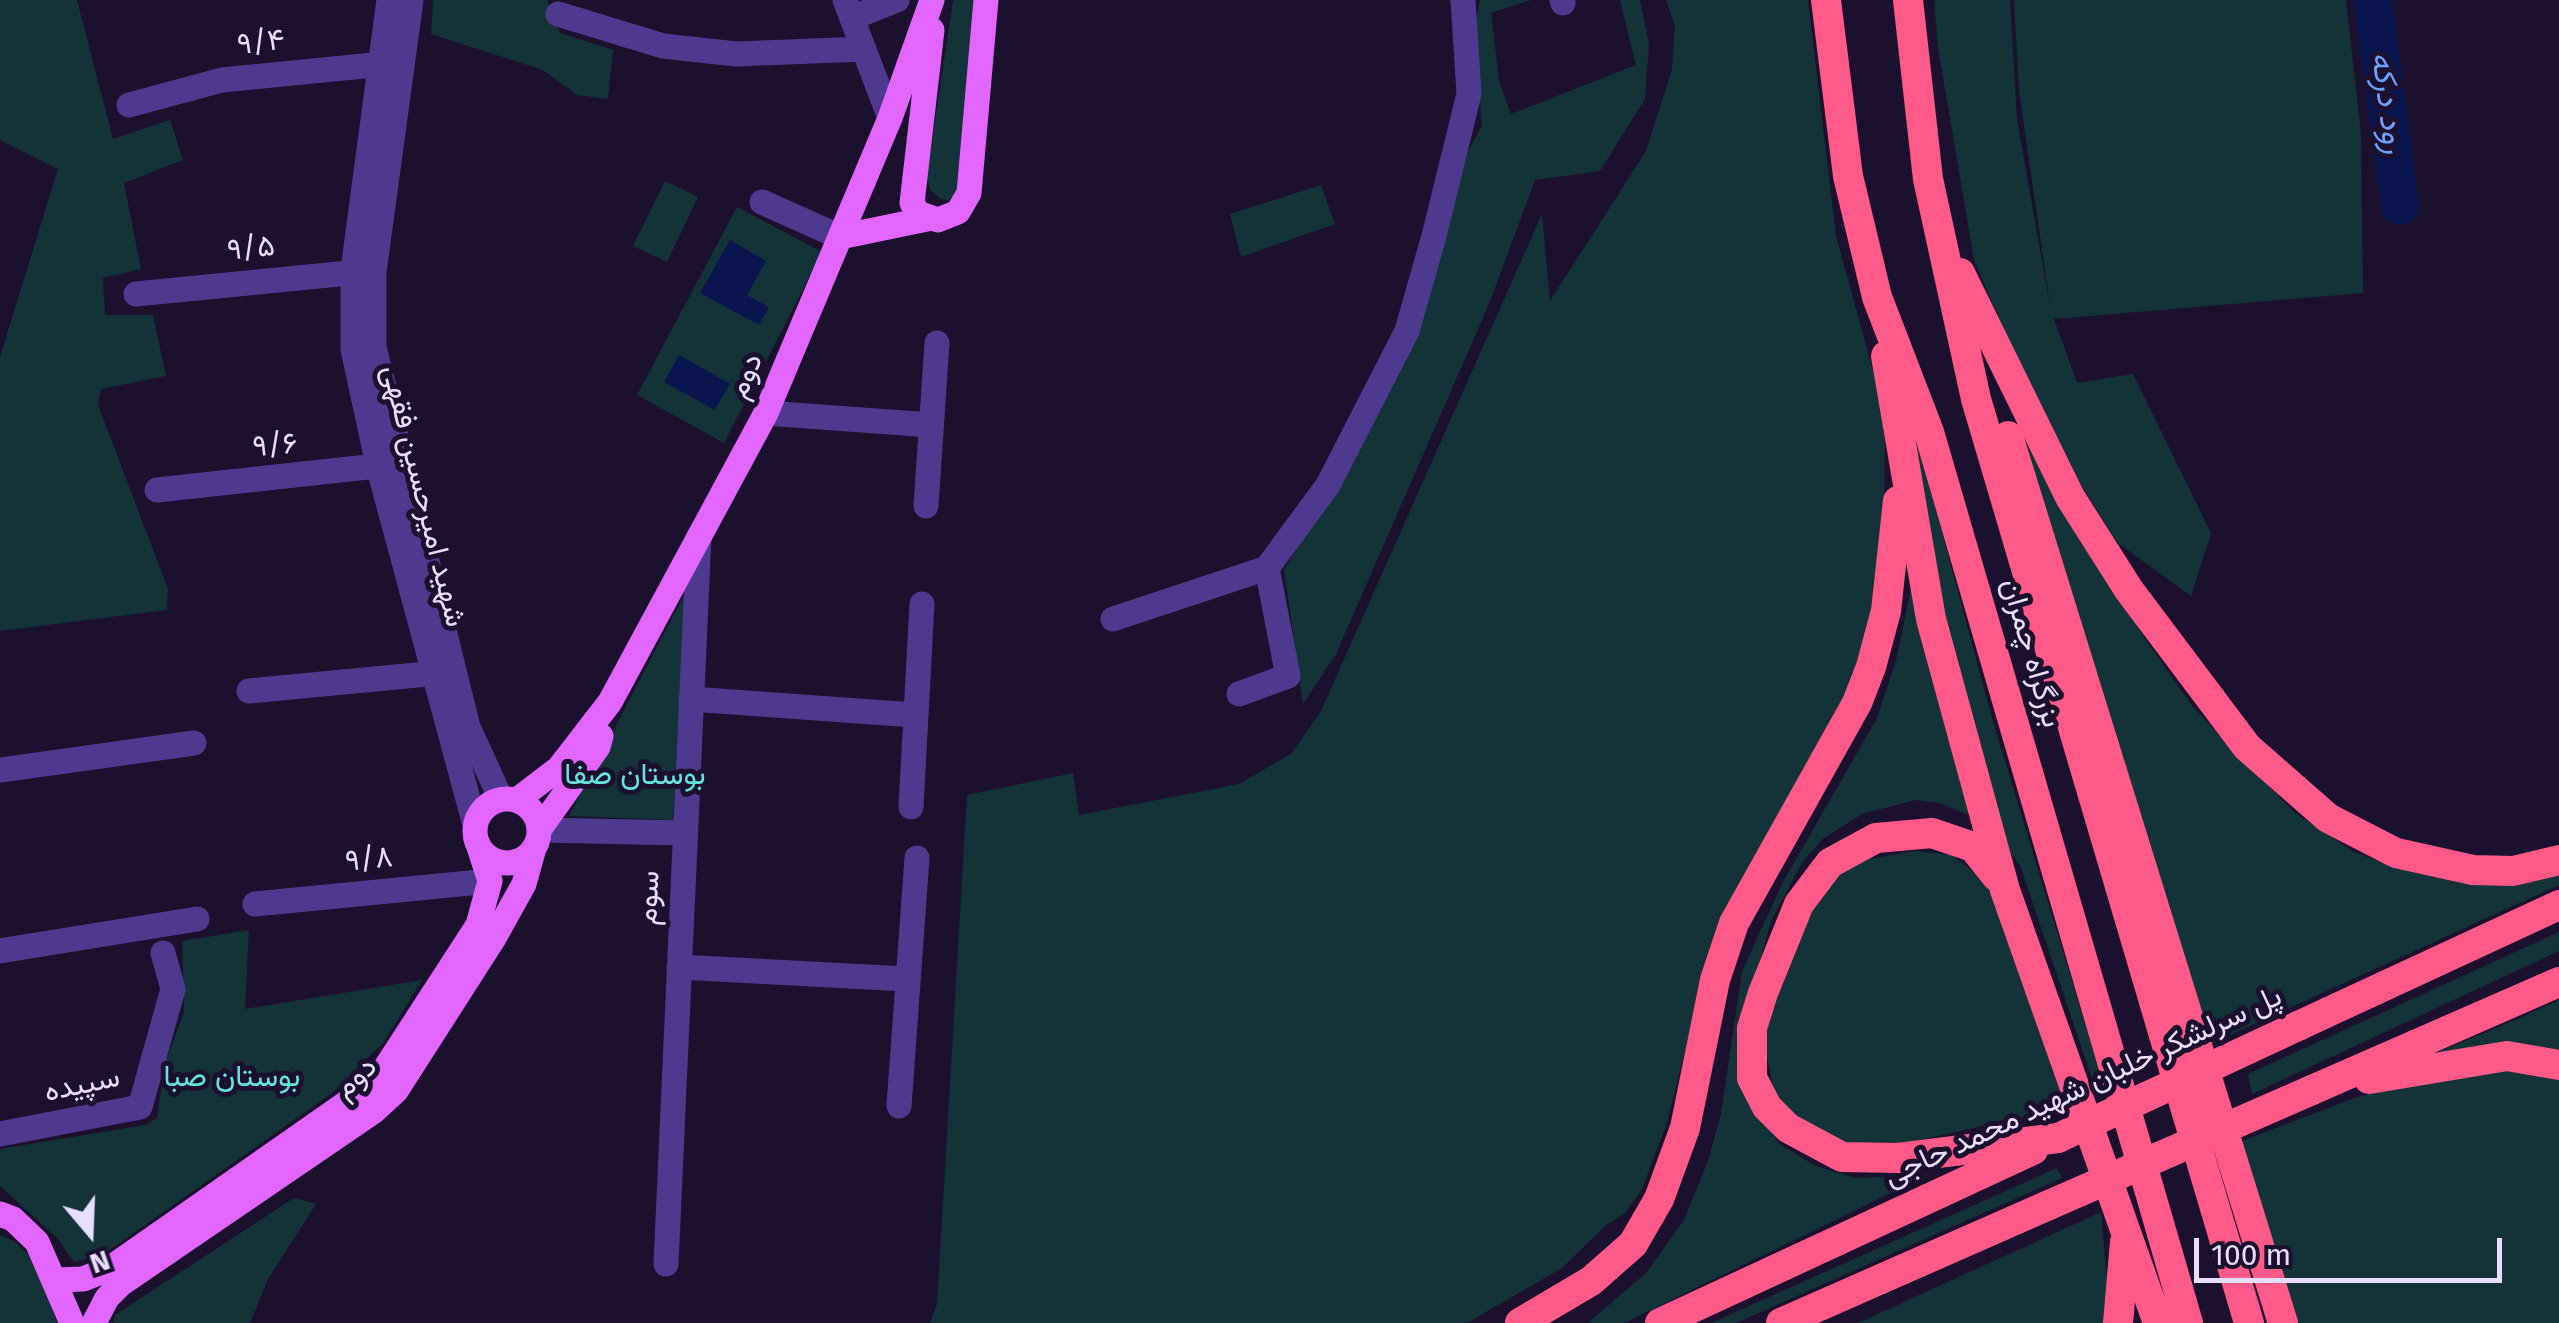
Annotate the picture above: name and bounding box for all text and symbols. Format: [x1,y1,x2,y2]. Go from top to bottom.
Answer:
street label: ۹/۴ [235,22,287,64]
water label: رود درکه [2362,50,2412,156]
street label: ۹/۵ [225,229,277,269]
street label: دوم [720,348,772,404]
street label: شهید امیرحسین فقهی [373,361,473,631]
street label: ۹/۶ [251,426,299,466]
street label: بزرگراه چمران [1993,574,2069,732]
park label: بوستان صفا [564,758,706,794]
street label: ۹/۸ [343,840,395,880]
street label: سوم [630,870,668,926]
street label: پل سرلشکر خلبان شهید محمد حاجی [1878,979,2288,1195]
street label: دوم [327,1049,385,1107]
street label: سپیده [41,1059,123,1111]
park label: بوستان صبا [164,1060,300,1096]
north arrow [40,1183,140,1283]
scale bar [2199,1218,2506,1280]
text: 100 m [2211,1237,2291,1273]
text: N [86,1243,114,1280]

